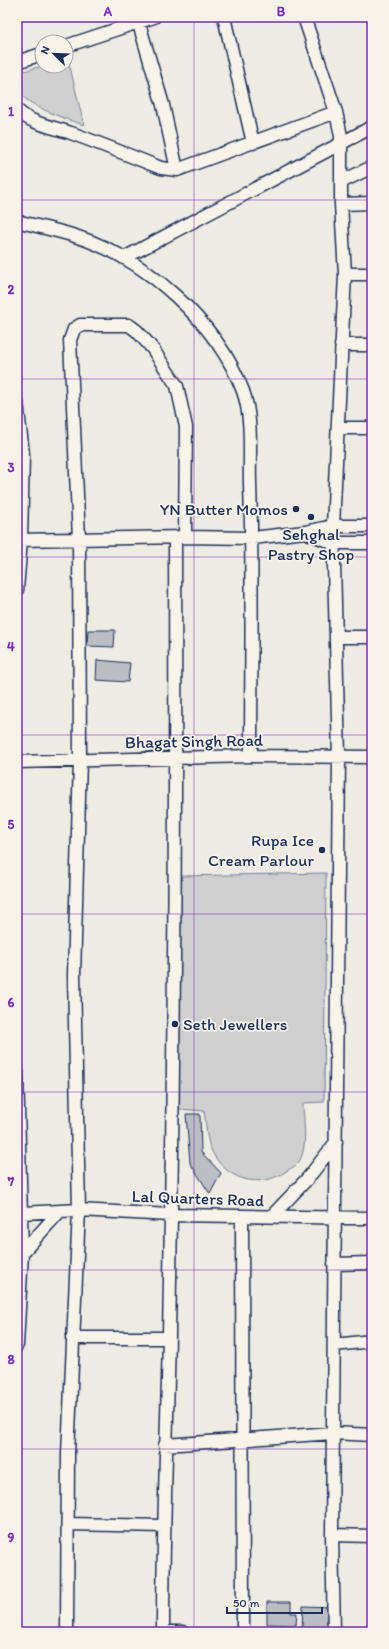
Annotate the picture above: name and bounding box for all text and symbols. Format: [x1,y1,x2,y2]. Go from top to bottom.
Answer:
text: A [103,4,113,19]
text: B [277,4,286,19]
north arrow [34,34,74,74]
text: N [38,44,53,56]
text: 1 [8,104,14,119]
text: 2 [8,282,15,297]
text: 3 [7,460,15,475]
place label: YN Butter Momos [160,499,288,519]
marker: YN Butter Momos [291,504,301,514]
marker: Sehghal Pastry Shop [306,512,316,522]
place label: Sehghal Pastry Shop [268,524,354,564]
text: 4 [7,639,15,654]
street label: Bhagat Singh Road [125,730,264,752]
text: 5 [8,817,15,832]
place label: Rupa Ice Cream Parlour [208,830,315,870]
marker: Rupa Ice Cream Parlour [317,845,327,855]
text: 6 [8,995,15,1010]
place label: Seth Jewellers [183,1014,287,1034]
marker: Seth Jewellers [170,1019,180,1029]
text: 7 [7,1174,15,1189]
street label: Lal Quarters Road [131,1186,265,1210]
text: 8 [7,1352,15,1367]
text: 9 [8,1530,15,1545]
scale bar [227,1589,322,1615]
text: 50 m [233,1596,259,1610]

